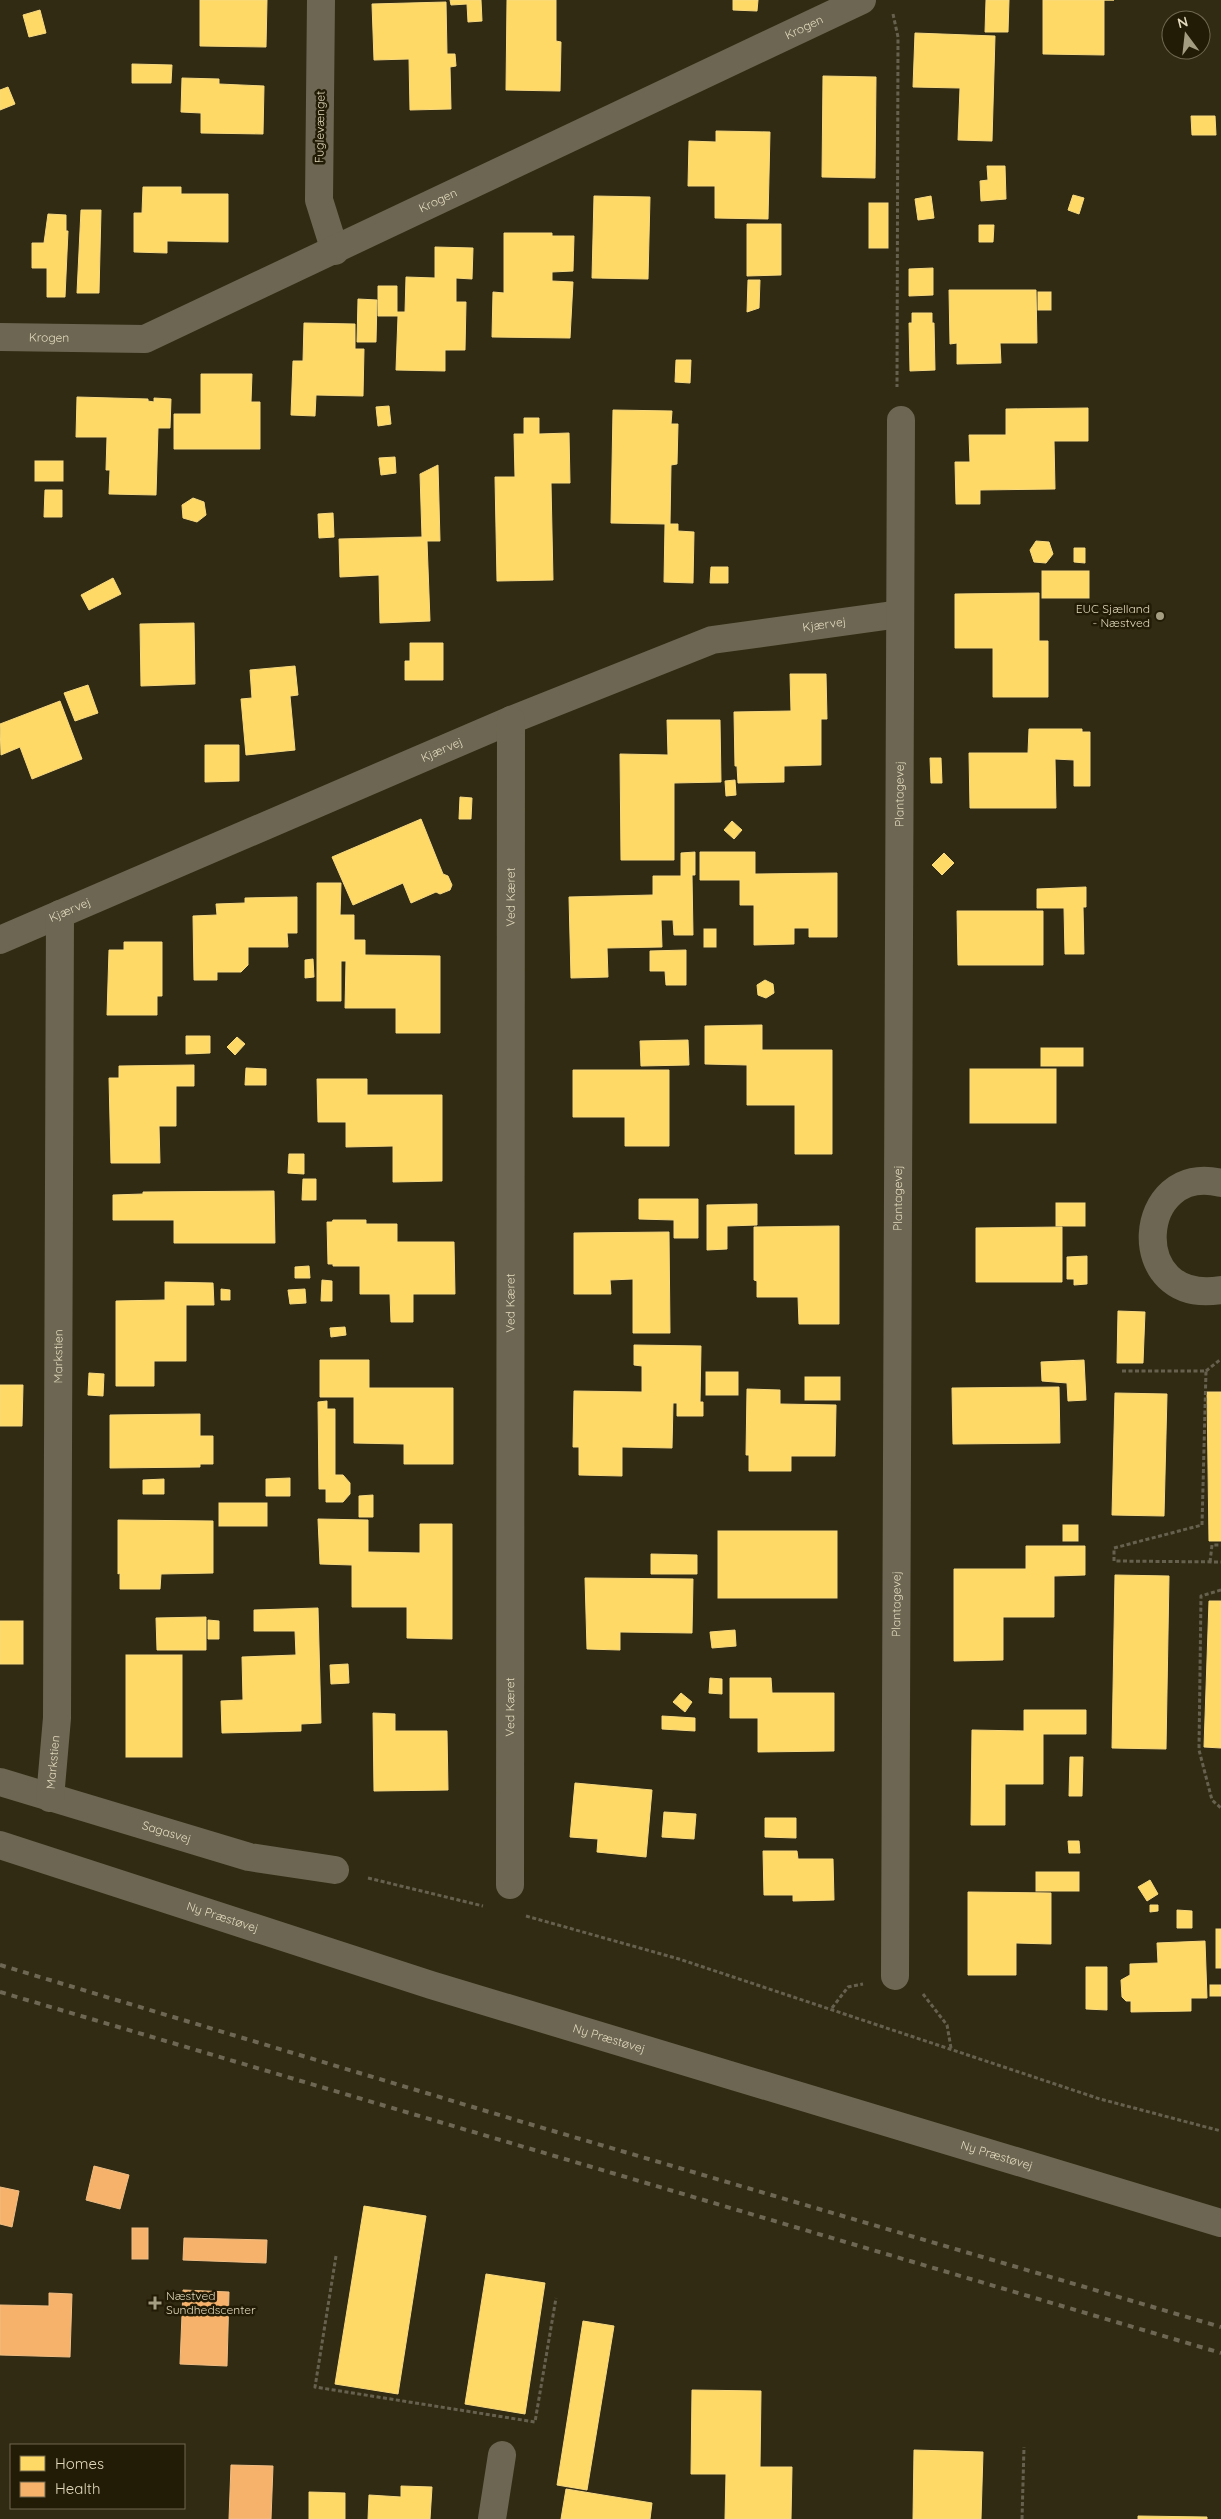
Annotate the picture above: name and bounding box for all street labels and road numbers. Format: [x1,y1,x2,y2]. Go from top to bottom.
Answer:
street label: Krogen [782,11,825,42]
street label: Fuglevænget [311,91,328,163]
street label: Krogen [416,185,459,216]
street label: Krogen [29,329,69,345]
street label: Kjærvej [801,614,847,634]
street label: Kjærvej [419,734,465,765]
street label: Plantagevej [891,761,907,827]
street label: Ved Kæret [503,867,518,927]
street label: Kjærvej [47,894,93,925]
street label: Plantagevej [890,1165,905,1231]
street label: Ved Kæret [502,1273,518,1333]
street label: Markstien [50,1329,65,1383]
street label: Plantagevej [888,1571,904,1637]
street label: Ved Kæret [502,1677,517,1737]
street label: Markstien [43,1734,62,1790]
street label: Sagasvej [140,1817,193,1846]
street label: Ny Præstøvej [185,1898,261,1935]
street label: Ny Præstøvej [571,2020,647,2056]
street label: Ny Præstøvej [959,2137,1035,2173]

